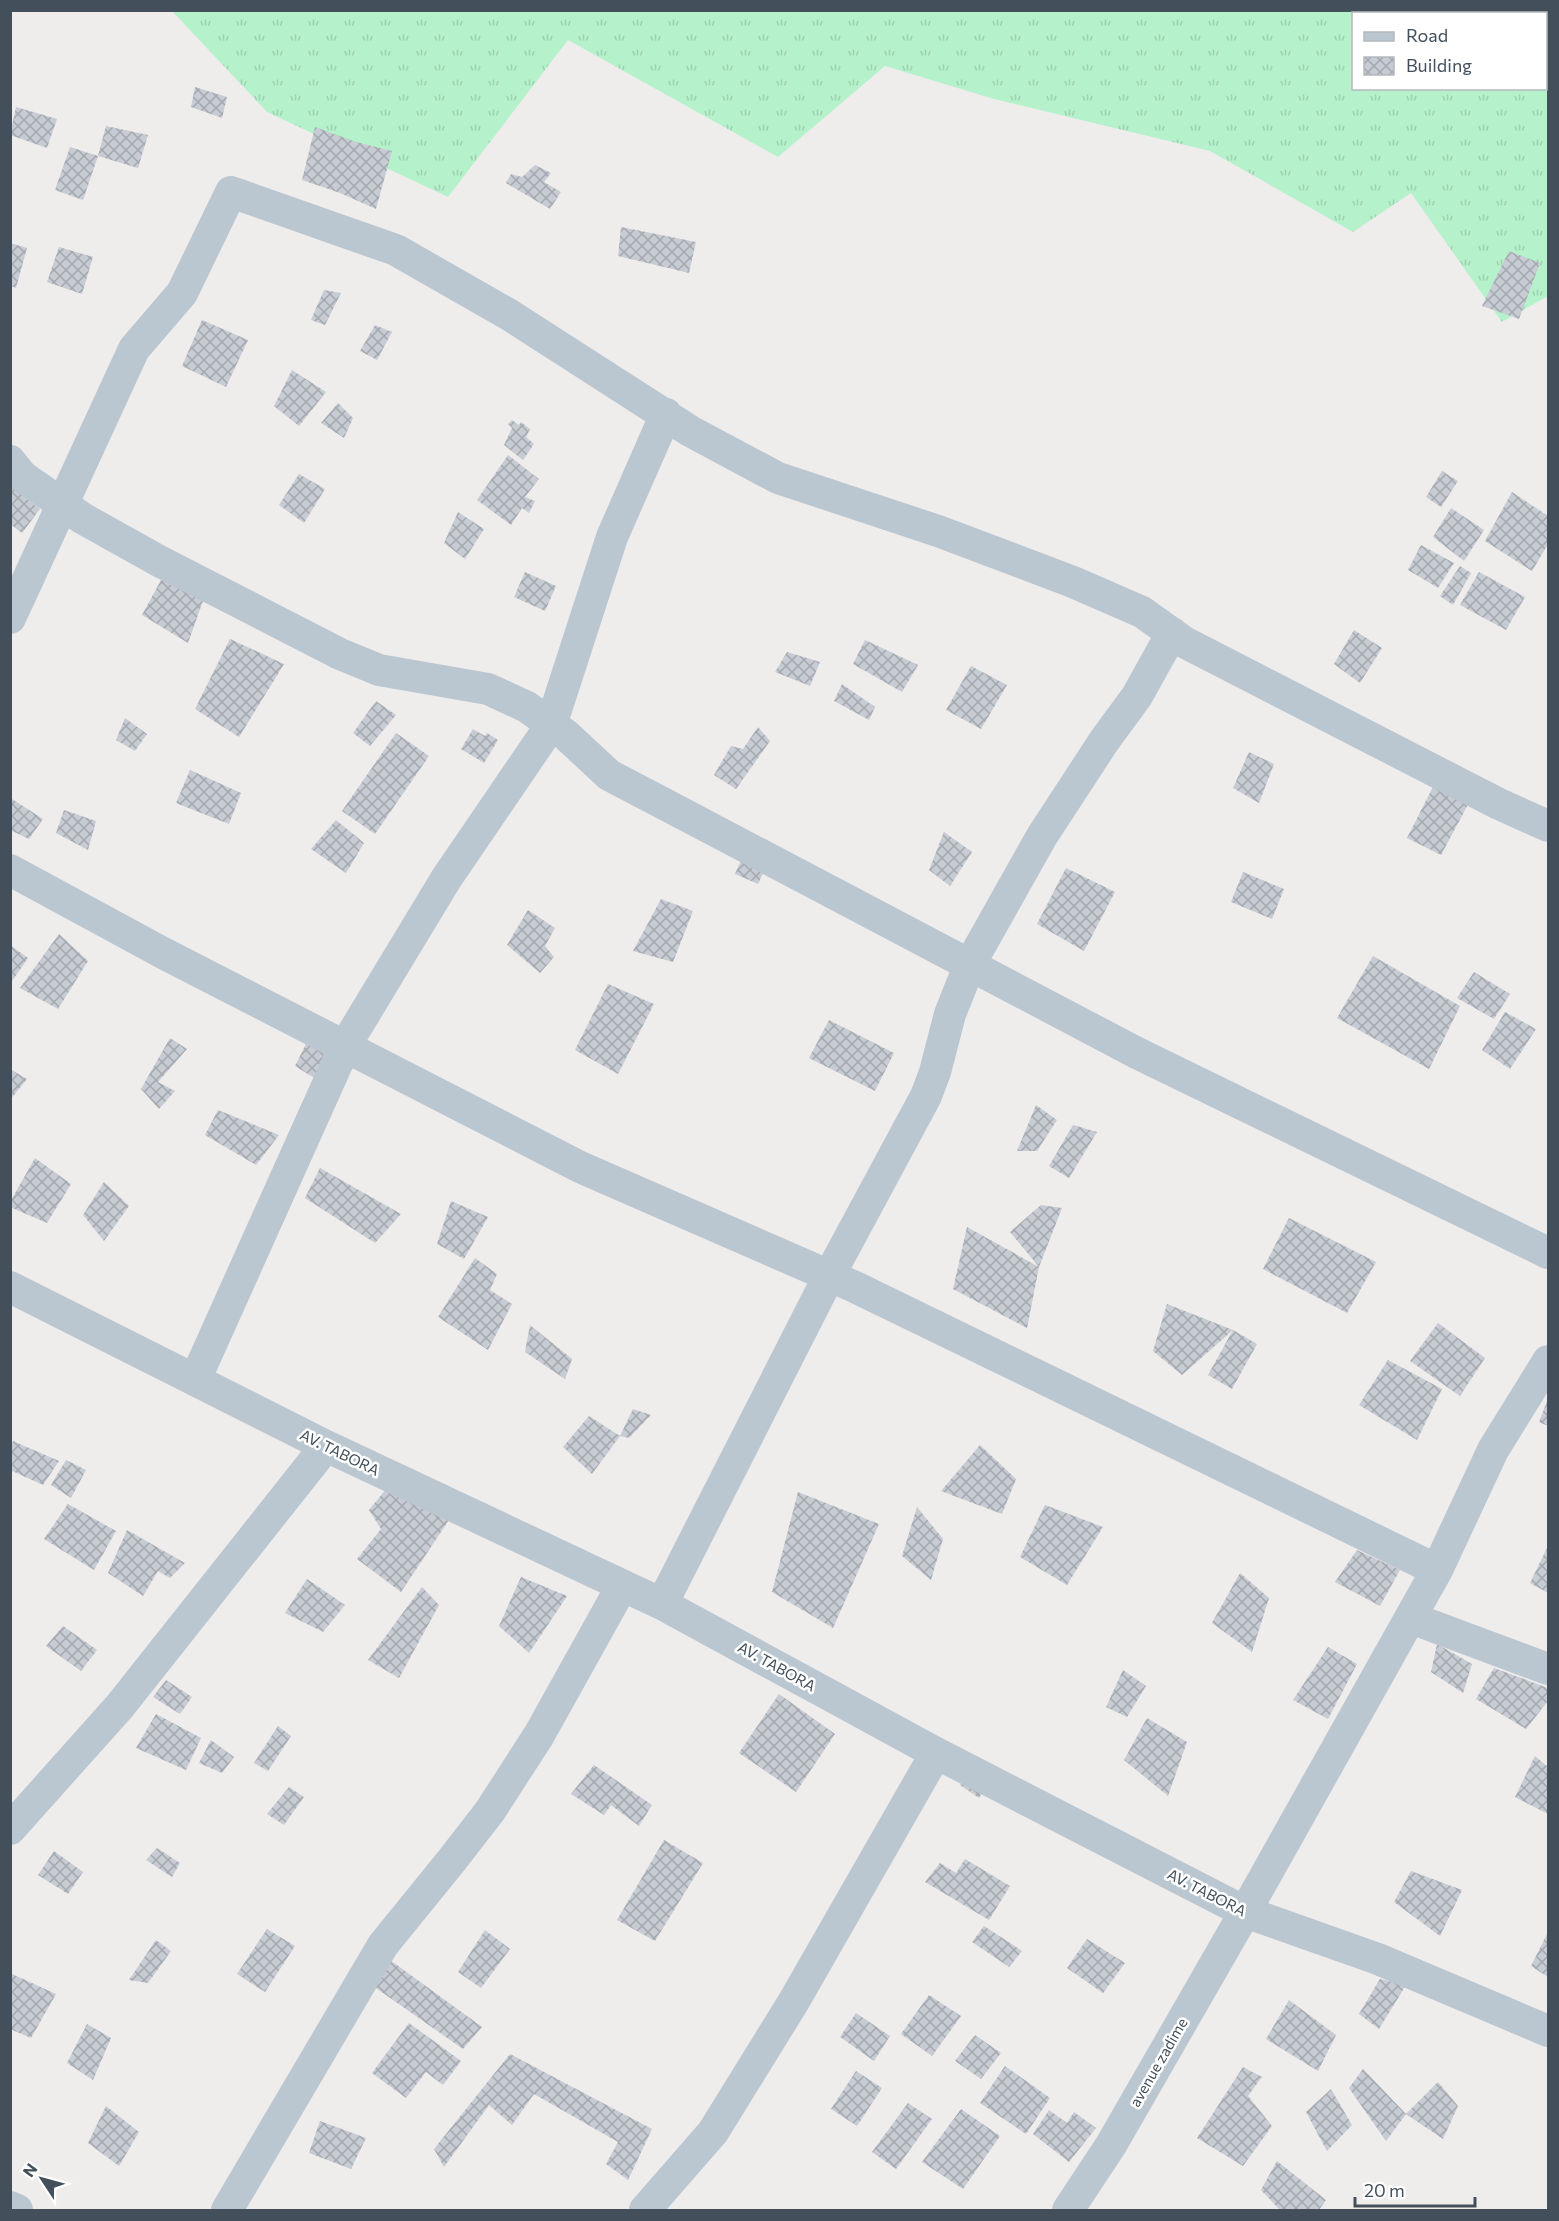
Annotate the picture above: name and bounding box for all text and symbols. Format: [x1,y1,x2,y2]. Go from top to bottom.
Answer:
legend [1352,12,1547,90]
text: Road [1406,24,1448,46]
text: Building [1406,54,1472,76]
street label: AV. TABORA [297,1425,383,1479]
street label: AV. TABORA [735,1637,819,1695]
street label: AV. TABORA [1165,1864,1249,1920]
street label: avenue zadime [1125,2014,1191,2110]
north arrow [12,2149,72,2209]
text: N [18,2159,41,2180]
scale bar [1355,2170,1475,2208]
text: 20 m [1364,2179,1405,2201]

